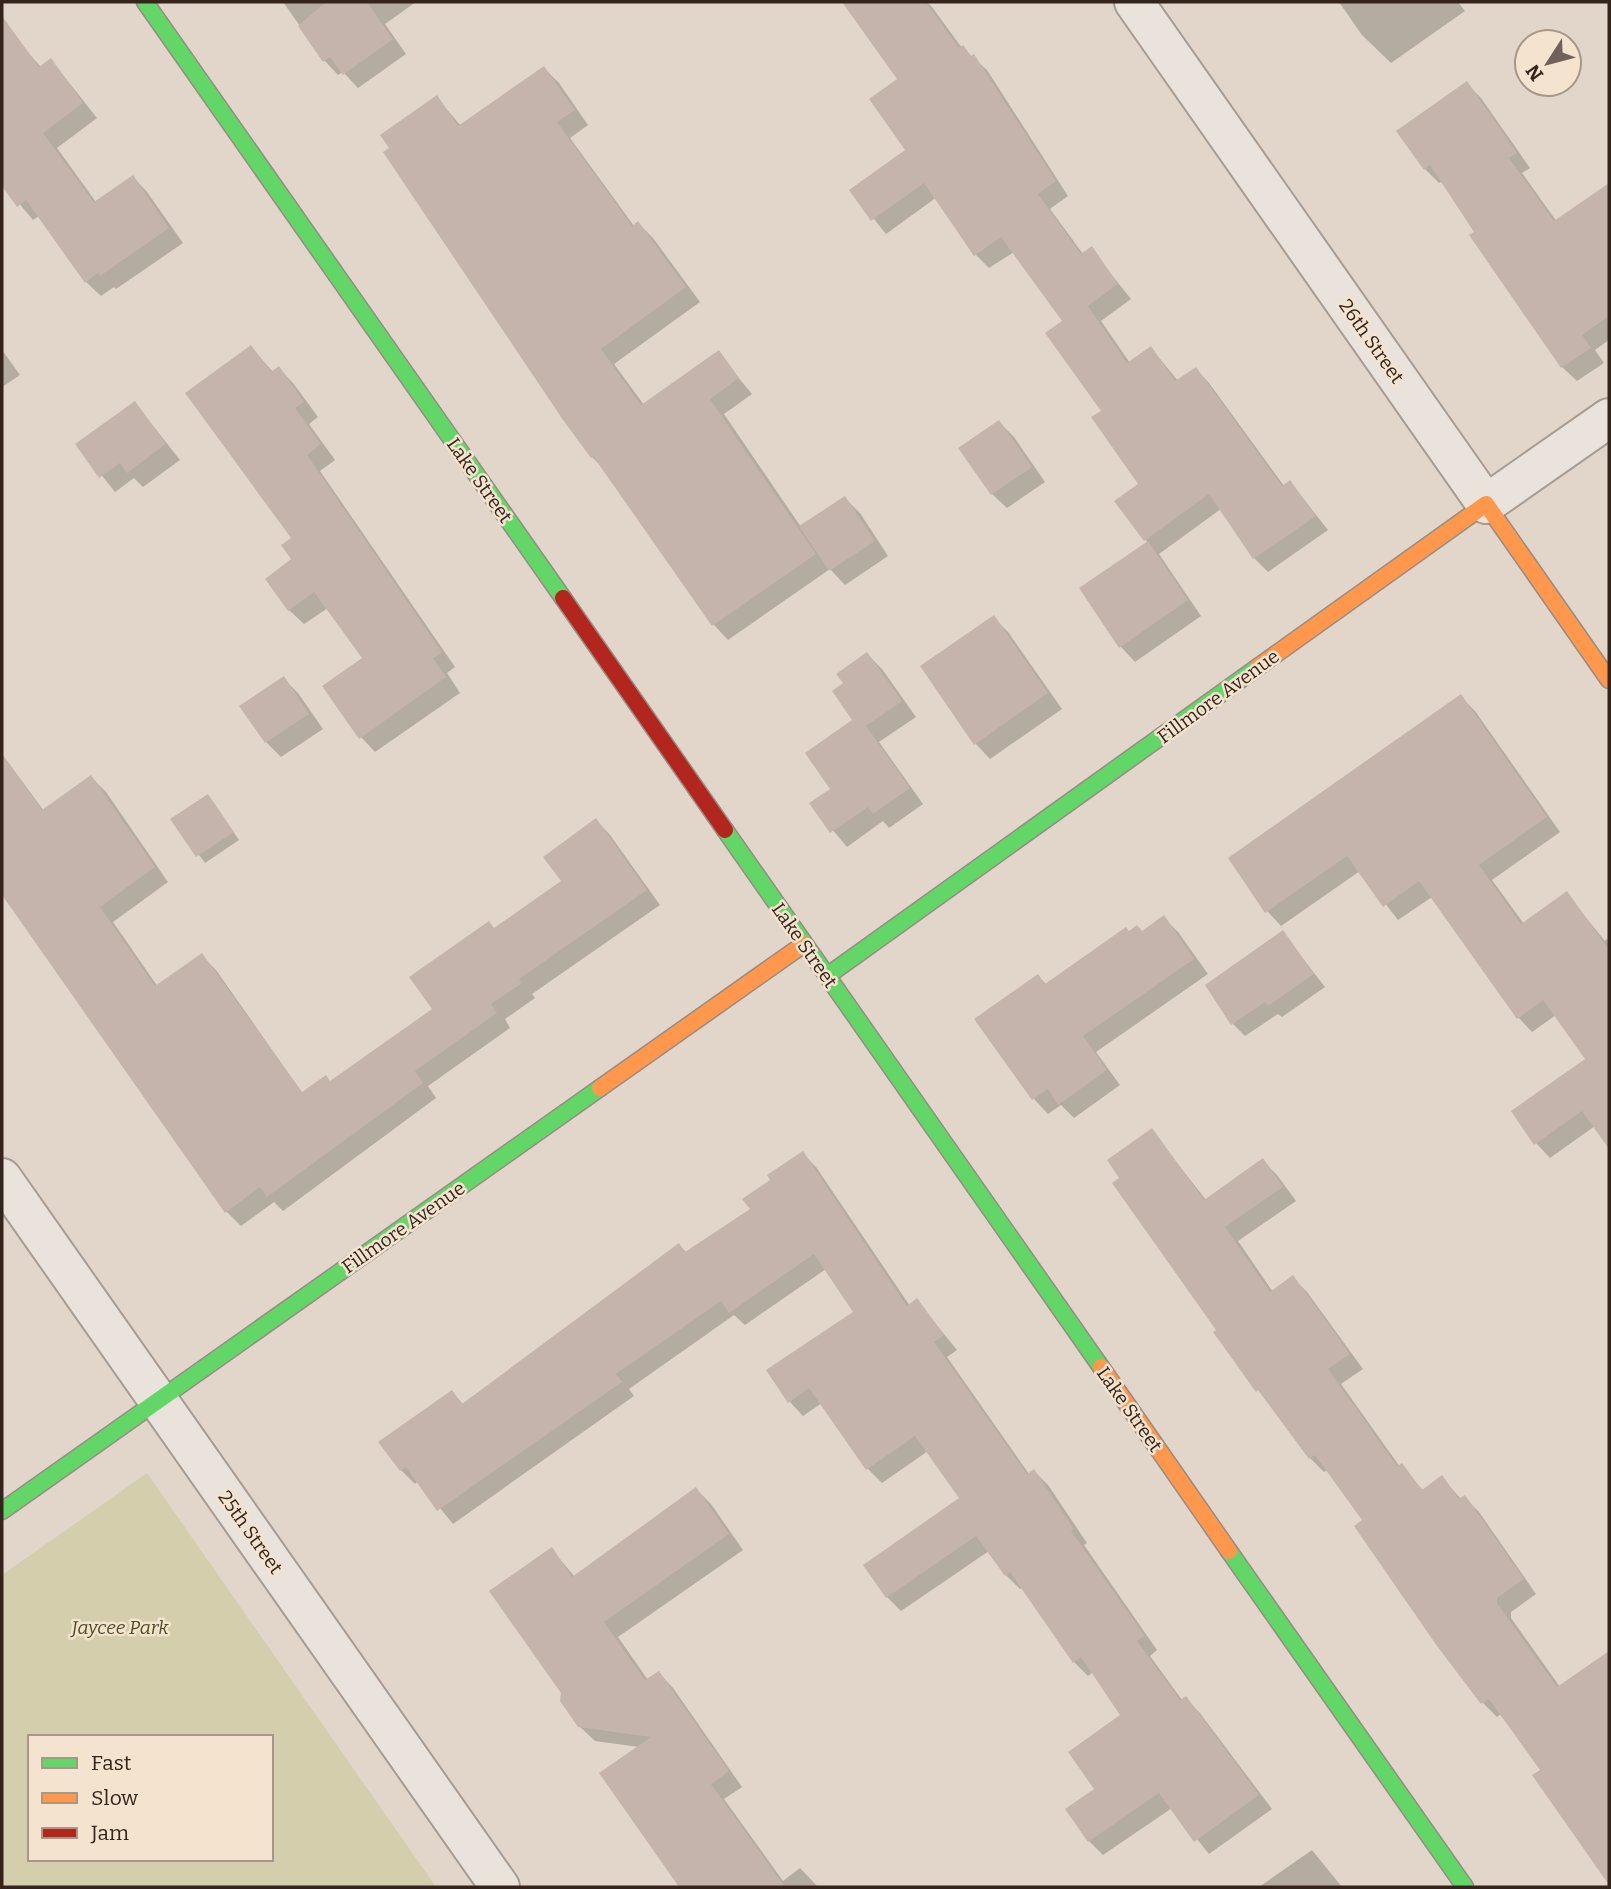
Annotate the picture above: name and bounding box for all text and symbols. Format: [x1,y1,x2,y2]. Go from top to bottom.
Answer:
north arrow [1513,28,1583,98]
text: N [1521,60,1548,85]
street label: 26th Street [1334,295,1409,388]
street label: Lake Street [442,433,517,527]
street label: Fillmore Avenue [1153,644,1284,748]
street label: Lake Street [767,898,842,992]
street label: Fillmore Avenue [337,1176,469,1278]
street label: Lake Street [1092,1362,1167,1456]
street label: 25th Street [214,1486,288,1578]
park label: Jaycee Park [69,1616,169,1639]
legend [28,1735,273,1861]
text: Fast [91,1750,132,1776]
text: Slow [91,1785,138,1811]
text: Jam [90,1820,129,1846]

